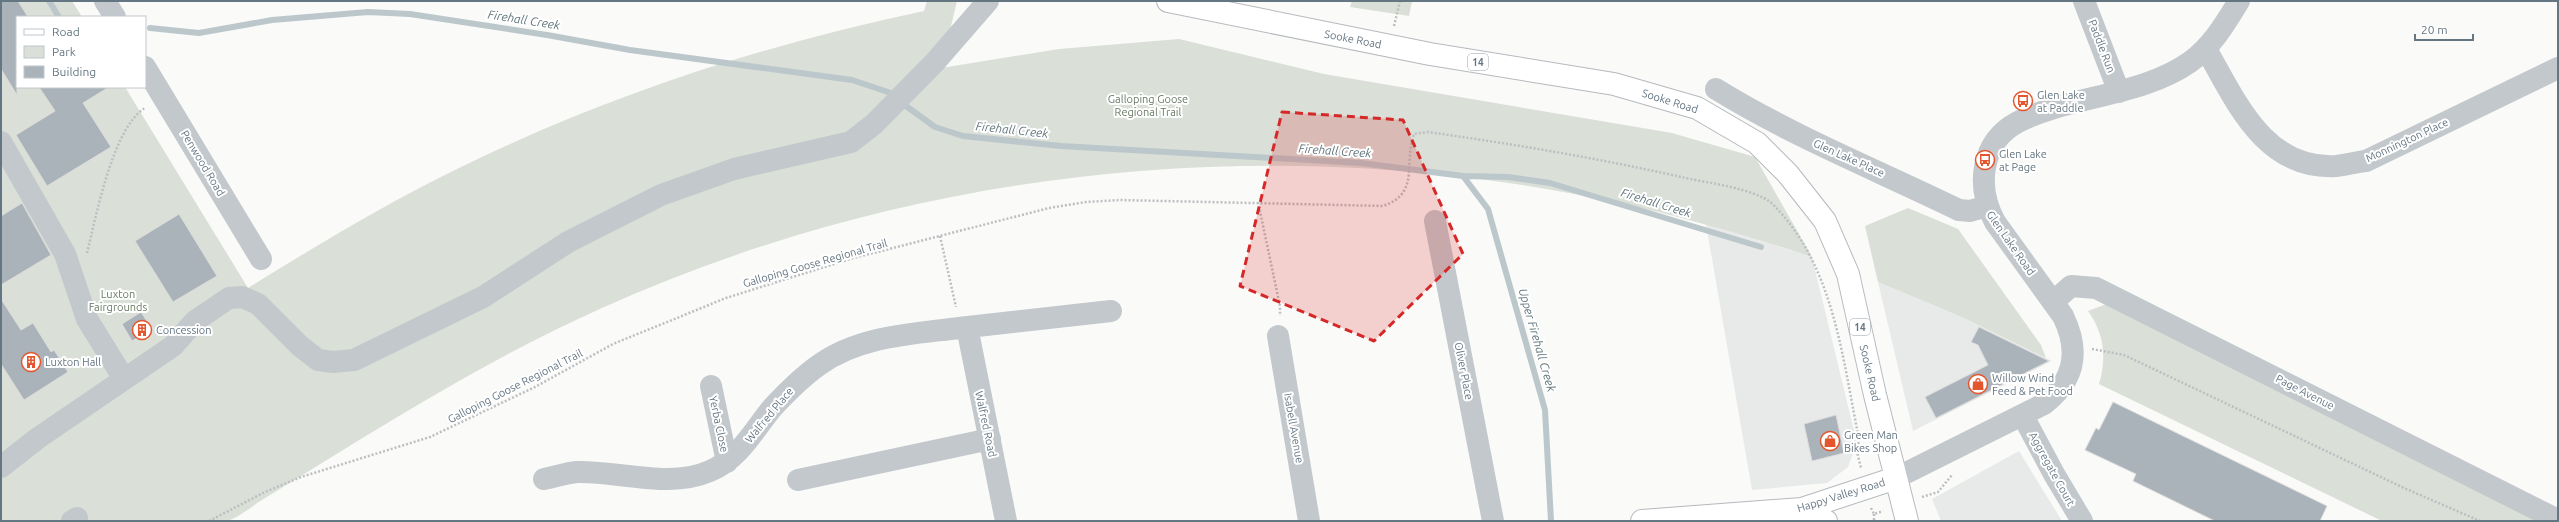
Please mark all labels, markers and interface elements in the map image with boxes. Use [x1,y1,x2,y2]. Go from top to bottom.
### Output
water label: Firehall Creek [487,7,562,32]
legend [16,16,146,88]
scale bar [2415,16,2473,42]
street label: Paddle Run [2086,18,2118,74]
text: 20 m [2421,23,2448,36]
text: Road [52,25,80,38]
street label: Sooke Road [1323,28,1383,50]
text: Park [52,45,76,58]
road number: 14 [1468,54,1488,70]
text: Building [52,65,96,78]
street label: Sooke Road [1641,87,1699,115]
place label: Glen Lake at Paddle [2037,89,2085,114]
bus stop icon: Glen Lake at Paddle [2012,90,2034,112]
park label: Galloping Goose Regional Trail [1108,93,1188,118]
street label: Monnington Place [2364,116,2450,164]
water label: Firehall Creek [975,119,1050,140]
street label: Penwood Road [179,128,227,198]
street label: Glen Lake Place [1812,137,1886,179]
water label: Firehall Creek [1298,141,1373,160]
place label: Glen Lake at Page [1999,148,2047,173]
bus stop icon: Glen Lake at Page [1974,149,1996,171]
water label: Firehall Creek [1619,186,1694,220]
street label: Glen Lake Road [1984,209,2038,277]
street label: Galloping Goose Regional Trail [741,237,889,289]
water label: Upper Firehall Creek [1516,287,1559,394]
park label: Luxton Fairgrounds [89,288,147,313]
building icon: Concession [131,319,153,341]
road number: 14 [1850,319,1870,335]
place label: Concession [156,324,212,336]
street label: Oliver Place [1453,341,1475,401]
street label: Sooke Road [1858,343,1882,403]
street label: Galloping Goose Regional Trail [446,347,585,425]
building icon: Luxton Hall [20,351,42,373]
place label: Luxton Hall [45,356,101,368]
place label: Willow Wind Feed & Pet Food [1992,372,2073,397]
street label: Page Avenue [2274,372,2336,412]
shop icon: Willow Wind Feed & Pet Food [1967,373,1989,395]
street label: Walfred Place [742,385,796,445]
street label: Walfred Road [973,390,999,458]
street label: Isabell Avenue [1282,392,1306,464]
street label: Yerba Close [707,395,731,453]
place label: Green Man Bikes Shop [1844,429,1898,454]
shop icon: Green Man Bikes Shop [1819,430,1841,452]
street label: Aggregate Court [2027,430,2078,509]
street label: Happy Valley Road [1796,476,1886,514]

